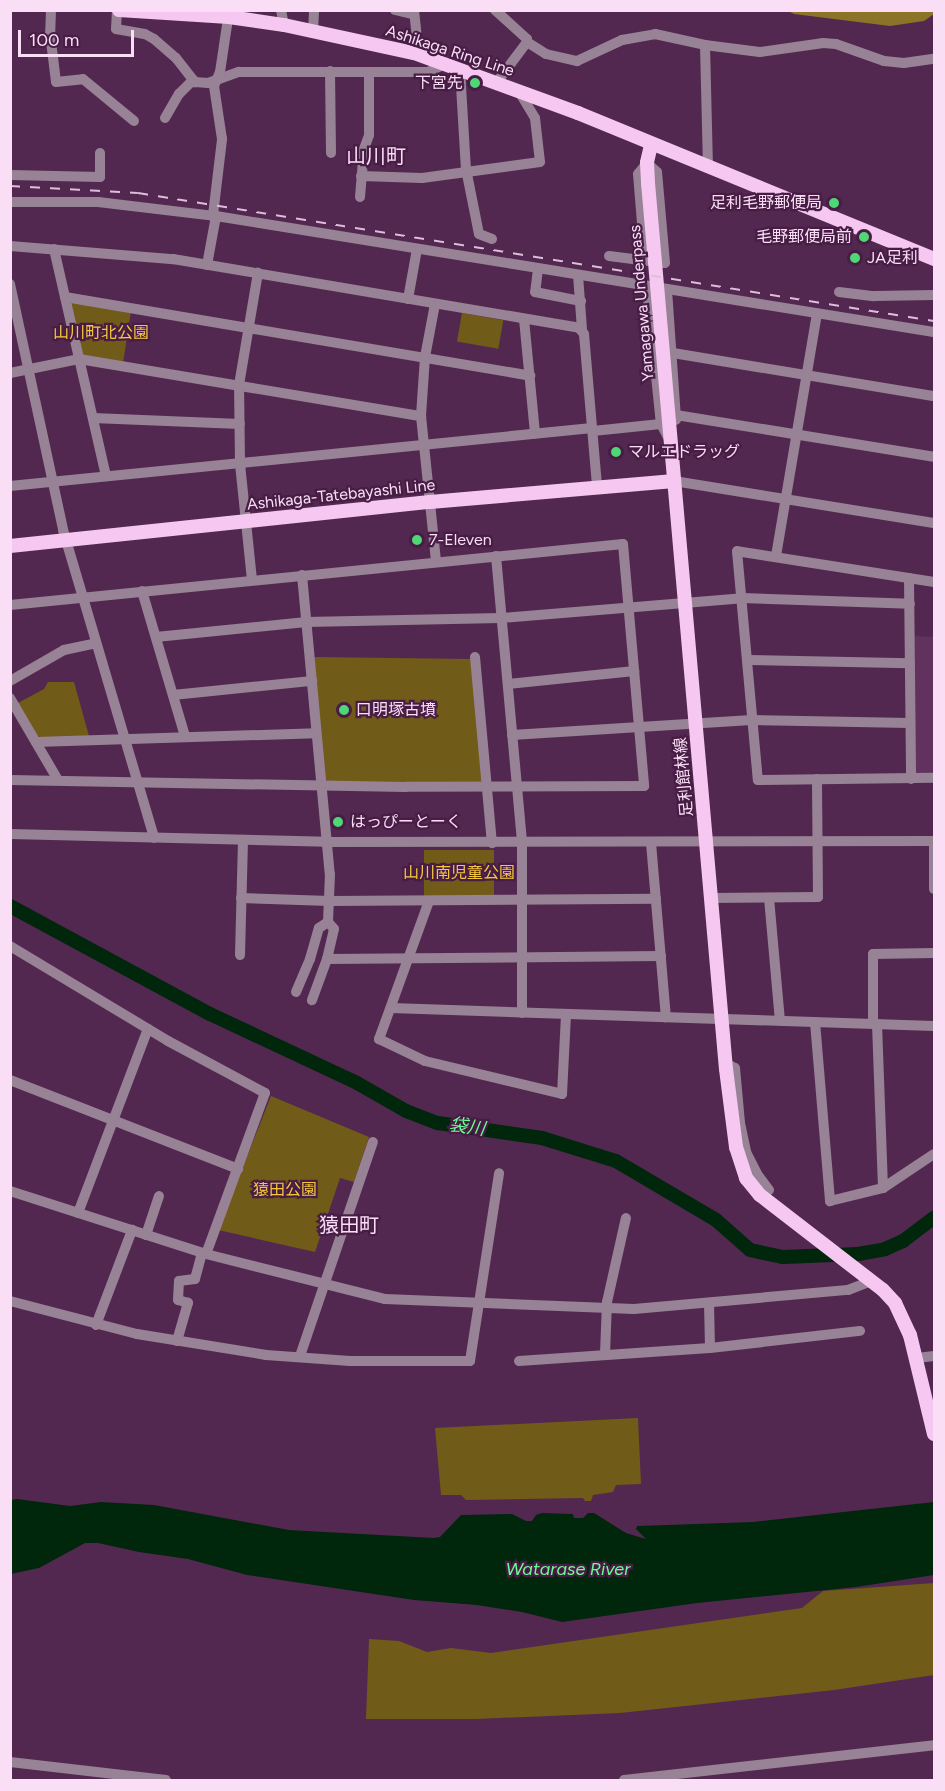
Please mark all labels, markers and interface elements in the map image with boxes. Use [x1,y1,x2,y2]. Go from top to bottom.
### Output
scale bar [21,18,136,56]
street label: Ashikaga Ring Line [383,21,517,81]
text: 100 m [29,29,79,51]
place label: 下宮先 [415,73,463,93]
marker: 下宮先 [468,76,482,90]
district label: 山川町 [346,144,406,168]
place label: 足利毛野郵便局 [710,193,822,213]
marker: 足利毛野郵便局 [827,196,841,210]
street label: Yamagawa Underpass [626,224,658,382]
place label: 毛野郵便局前 [756,227,852,247]
marker: 毛野郵便局前 [857,230,871,244]
place label: JA足利 [867,248,918,268]
marker: JA足利 [848,251,862,265]
park label: 山川町北公園 [53,323,149,343]
place label: マルエドラッグ [628,442,740,462]
marker: マルエドラッグ [609,445,623,459]
street label: Ashikaga-Tatebayashi Line [246,476,436,514]
place label: 7-Eleven [429,530,492,550]
marker: 7-Eleven [410,533,424,547]
place label: 口明塚古墳 [356,700,436,720]
marker: 口明塚古墳 [337,703,351,717]
street label: 足利館林線 [671,736,697,818]
place label: はっぴーとーく [350,812,462,832]
marker: はっぴーとーく [331,815,345,829]
park label: 山川南児童公園 [403,863,515,883]
water label: 袋川 [448,1114,486,1140]
park label: 猿田公園 [253,1180,317,1200]
district label: 猿田町 [319,1213,379,1237]
water label: Watarase River [506,1558,630,1580]

